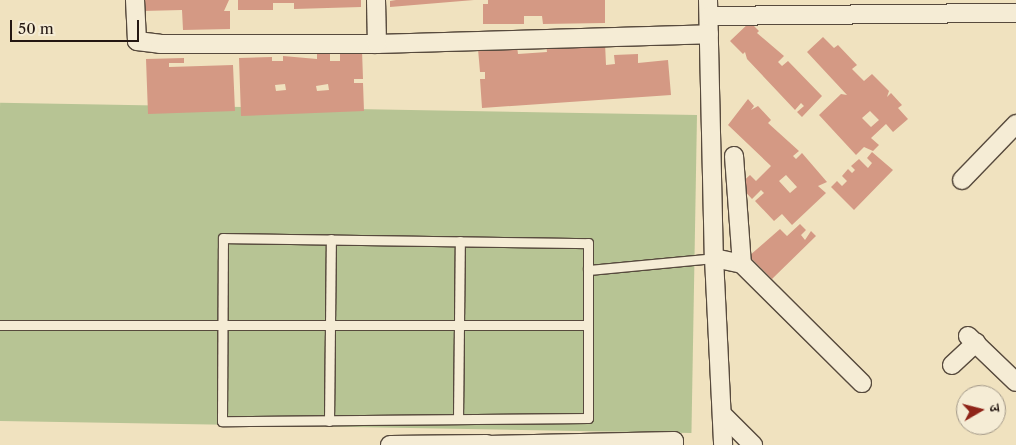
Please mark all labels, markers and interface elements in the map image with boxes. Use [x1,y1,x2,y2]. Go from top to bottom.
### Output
scale bar [12,10,141,42]
text: 50 m [18,19,54,38]
north arrow [956,385,1006,435]
text: उ [985,403,1004,413]

